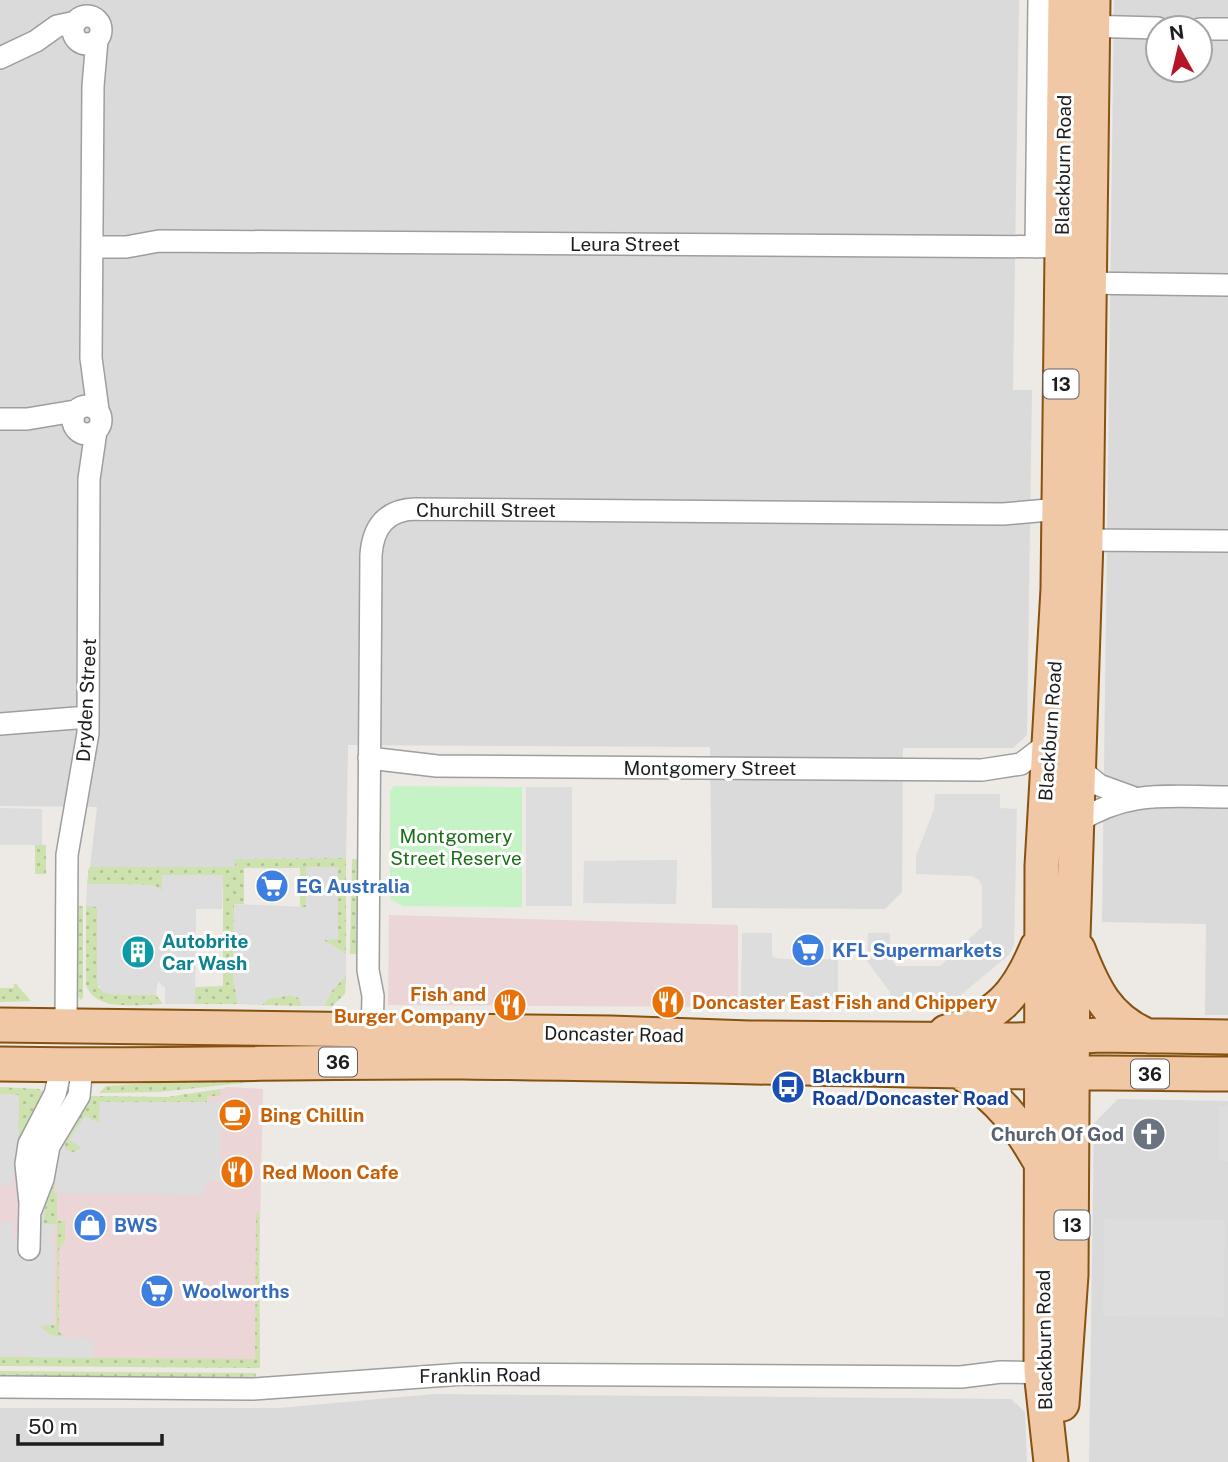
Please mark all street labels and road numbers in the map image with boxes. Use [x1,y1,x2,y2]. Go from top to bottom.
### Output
street label: Blackburn Road [1051,95,1075,235]
street label: Leura Street [570,233,680,255]
road number: 13 [1044,370,1078,398]
street label: Churchill Street [416,499,556,521]
street label: Dryden Street [72,638,100,762]
street label: Blackburn Road [1034,660,1066,802]
street label: Montgomery Street [624,757,796,779]
street label: Doncaster Road [544,1022,684,1046]
road number: 36 [319,1048,357,1077]
road number: 36 [1131,1059,1169,1088]
road number: 13 [1054,1210,1090,1240]
street label: Blackburn Road [1032,1270,1056,1410]
street label: Franklin Road [419,1363,541,1387]

